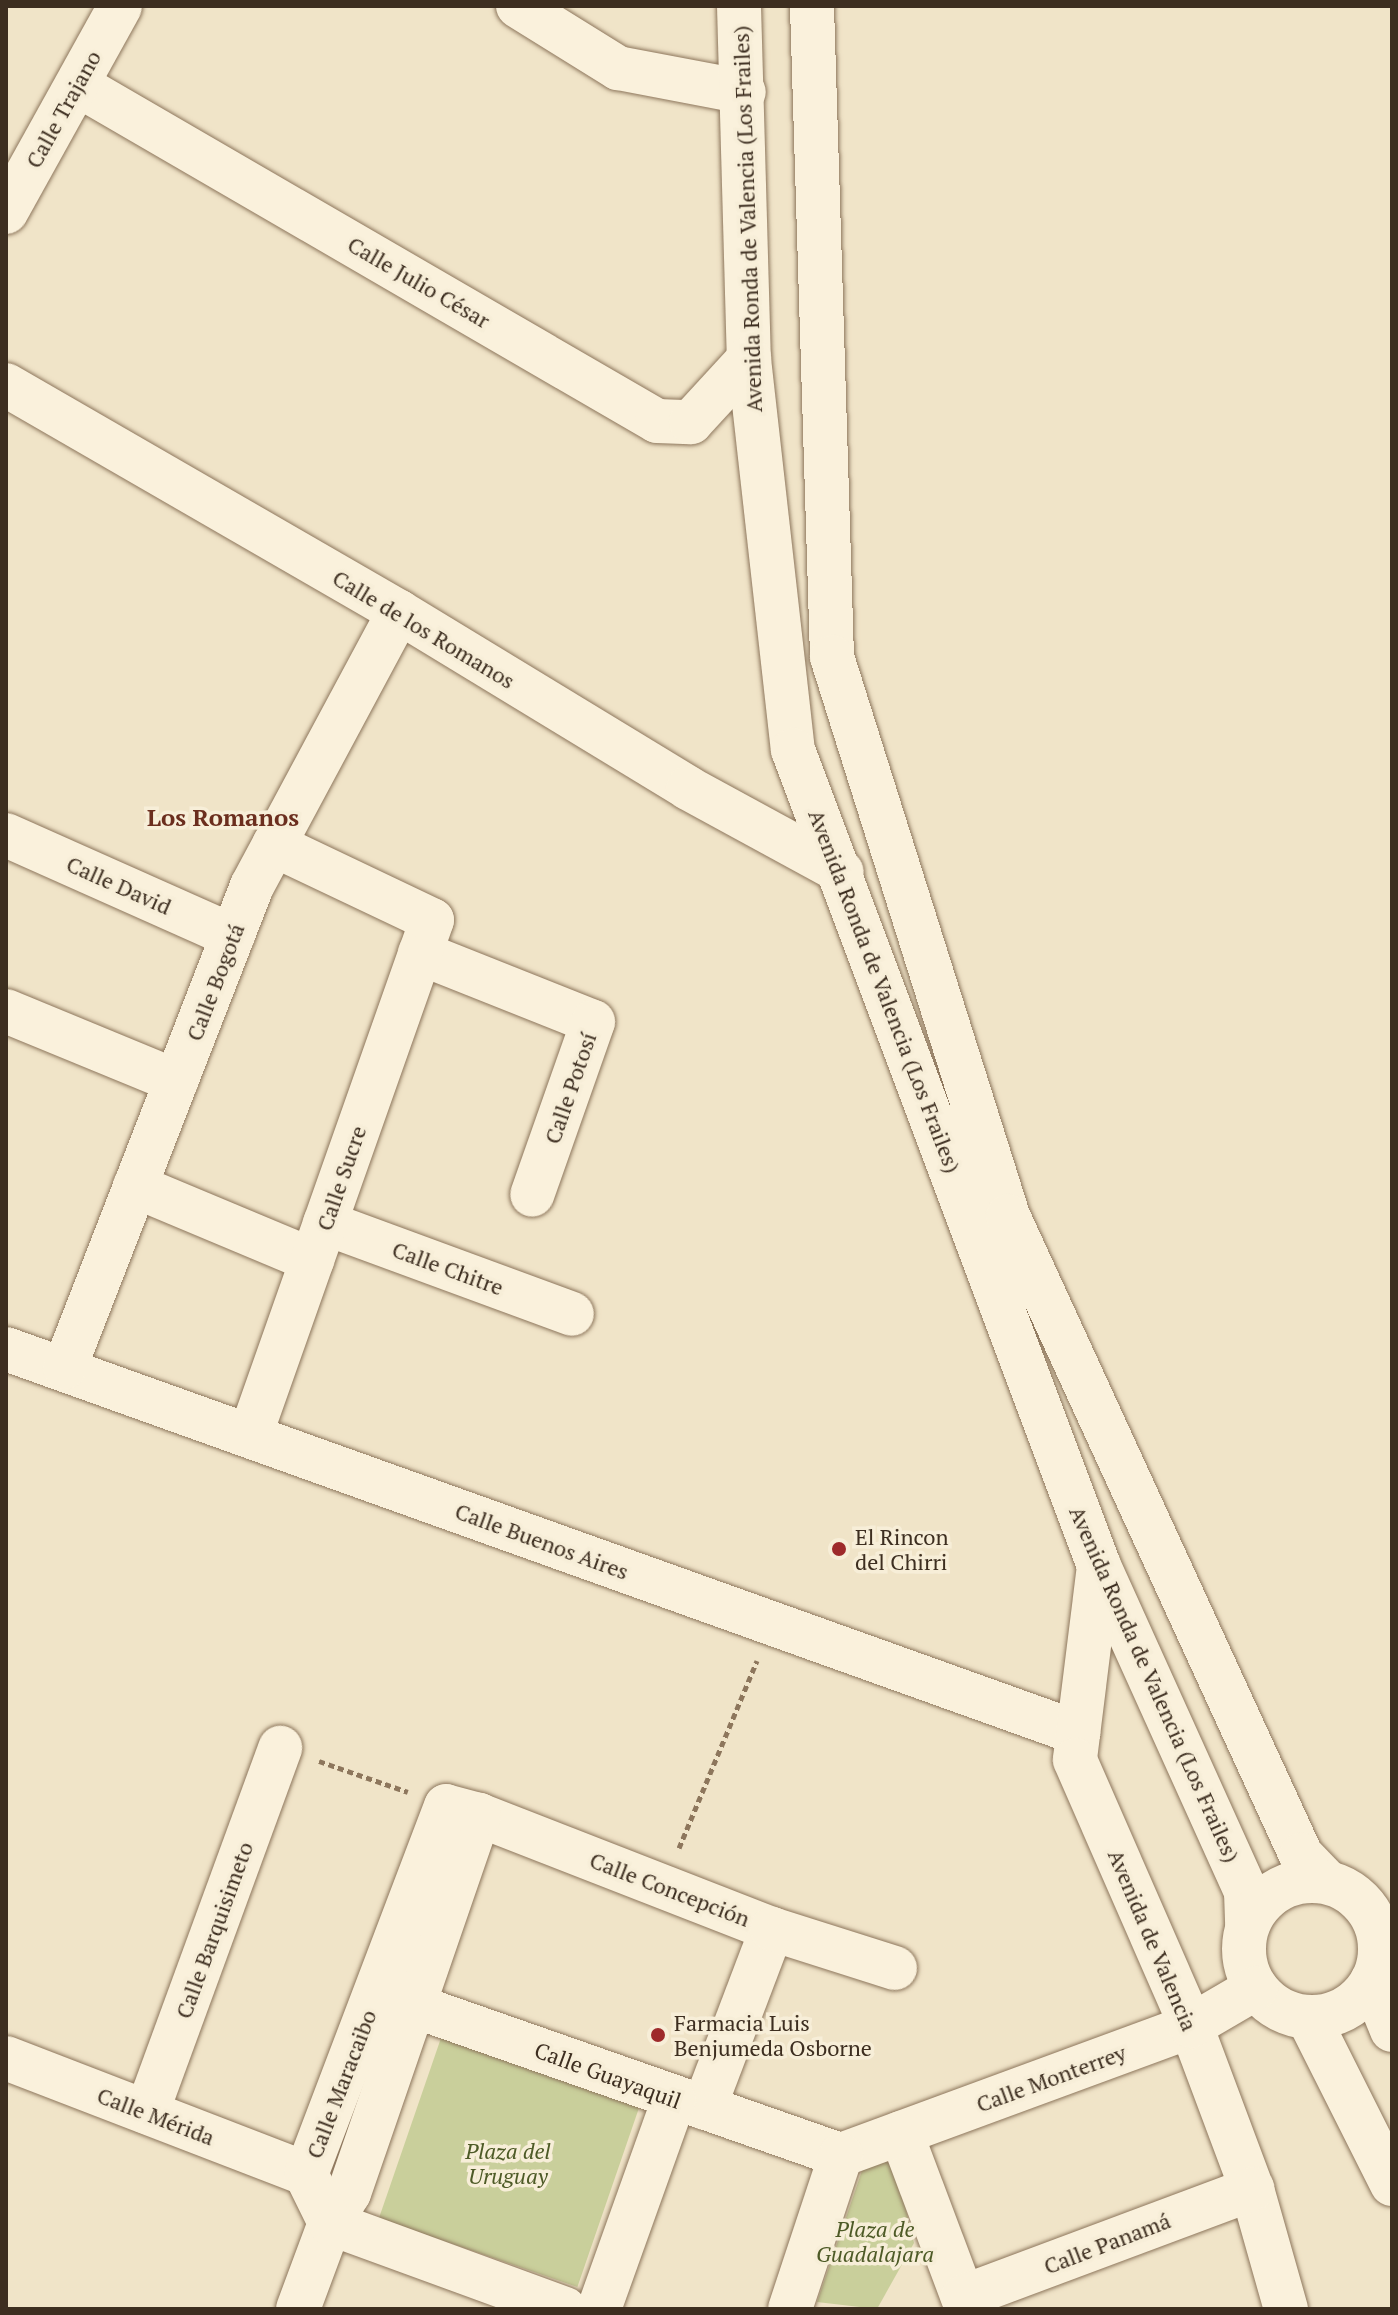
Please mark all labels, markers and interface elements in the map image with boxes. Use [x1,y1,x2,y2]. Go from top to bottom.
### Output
street label: Avenida Ronda de Valencia (Los Frailes) [727,25,767,413]
street label: Calle Trajano [20,46,106,172]
street label: Calle Julio César [343,231,495,333]
street label: Calle de los Romanos [328,564,520,694]
district label: Los Romanos [147,804,299,832]
street label: Avenida Ronda de Valencia (Los Frailes) [803,805,967,1177]
street label: Calle David [63,850,175,920]
street label: Calle Bogotá [181,920,249,1044]
street label: Calle Potosí [539,1029,601,1147]
street label: Calle Sucre [311,1122,371,1234]
street label: Calle Chitre [389,1236,507,1300]
street label: Calle Buenos Aires [452,1497,632,1585]
street label: Avenida Ronda de Valencia (Los Frailes) [1064,1502,1246,1866]
place label: El Rincon del Chirri [855,1523,949,1574]
marker: El Rincon del Chirri [830,1540,848,1558]
street label: Calle Barquisimeto [170,1838,258,2022]
street label: Avenida de Valencia [1103,1845,1203,2035]
street label: Calle Concepción [586,1846,754,1932]
street label: Calle Maracaibo [301,2006,381,2162]
place label: Farmacia Luis Benjumeda Osborne [674,2009,872,2060]
marker: Farmacia Luis Benjumeda Osborne [649,2026,667,2044]
street label: Calle Guayaquil [531,2036,685,2114]
street label: Calle Monterrey [973,2039,1129,2117]
street label: Calle Mérida [94,2082,218,2150]
park label: Plaza del Uruguay [465,2137,551,2188]
street label: Calle Panamá [1040,2207,1174,2279]
park label: Plaza de Guadalajara [816,2215,934,2266]

